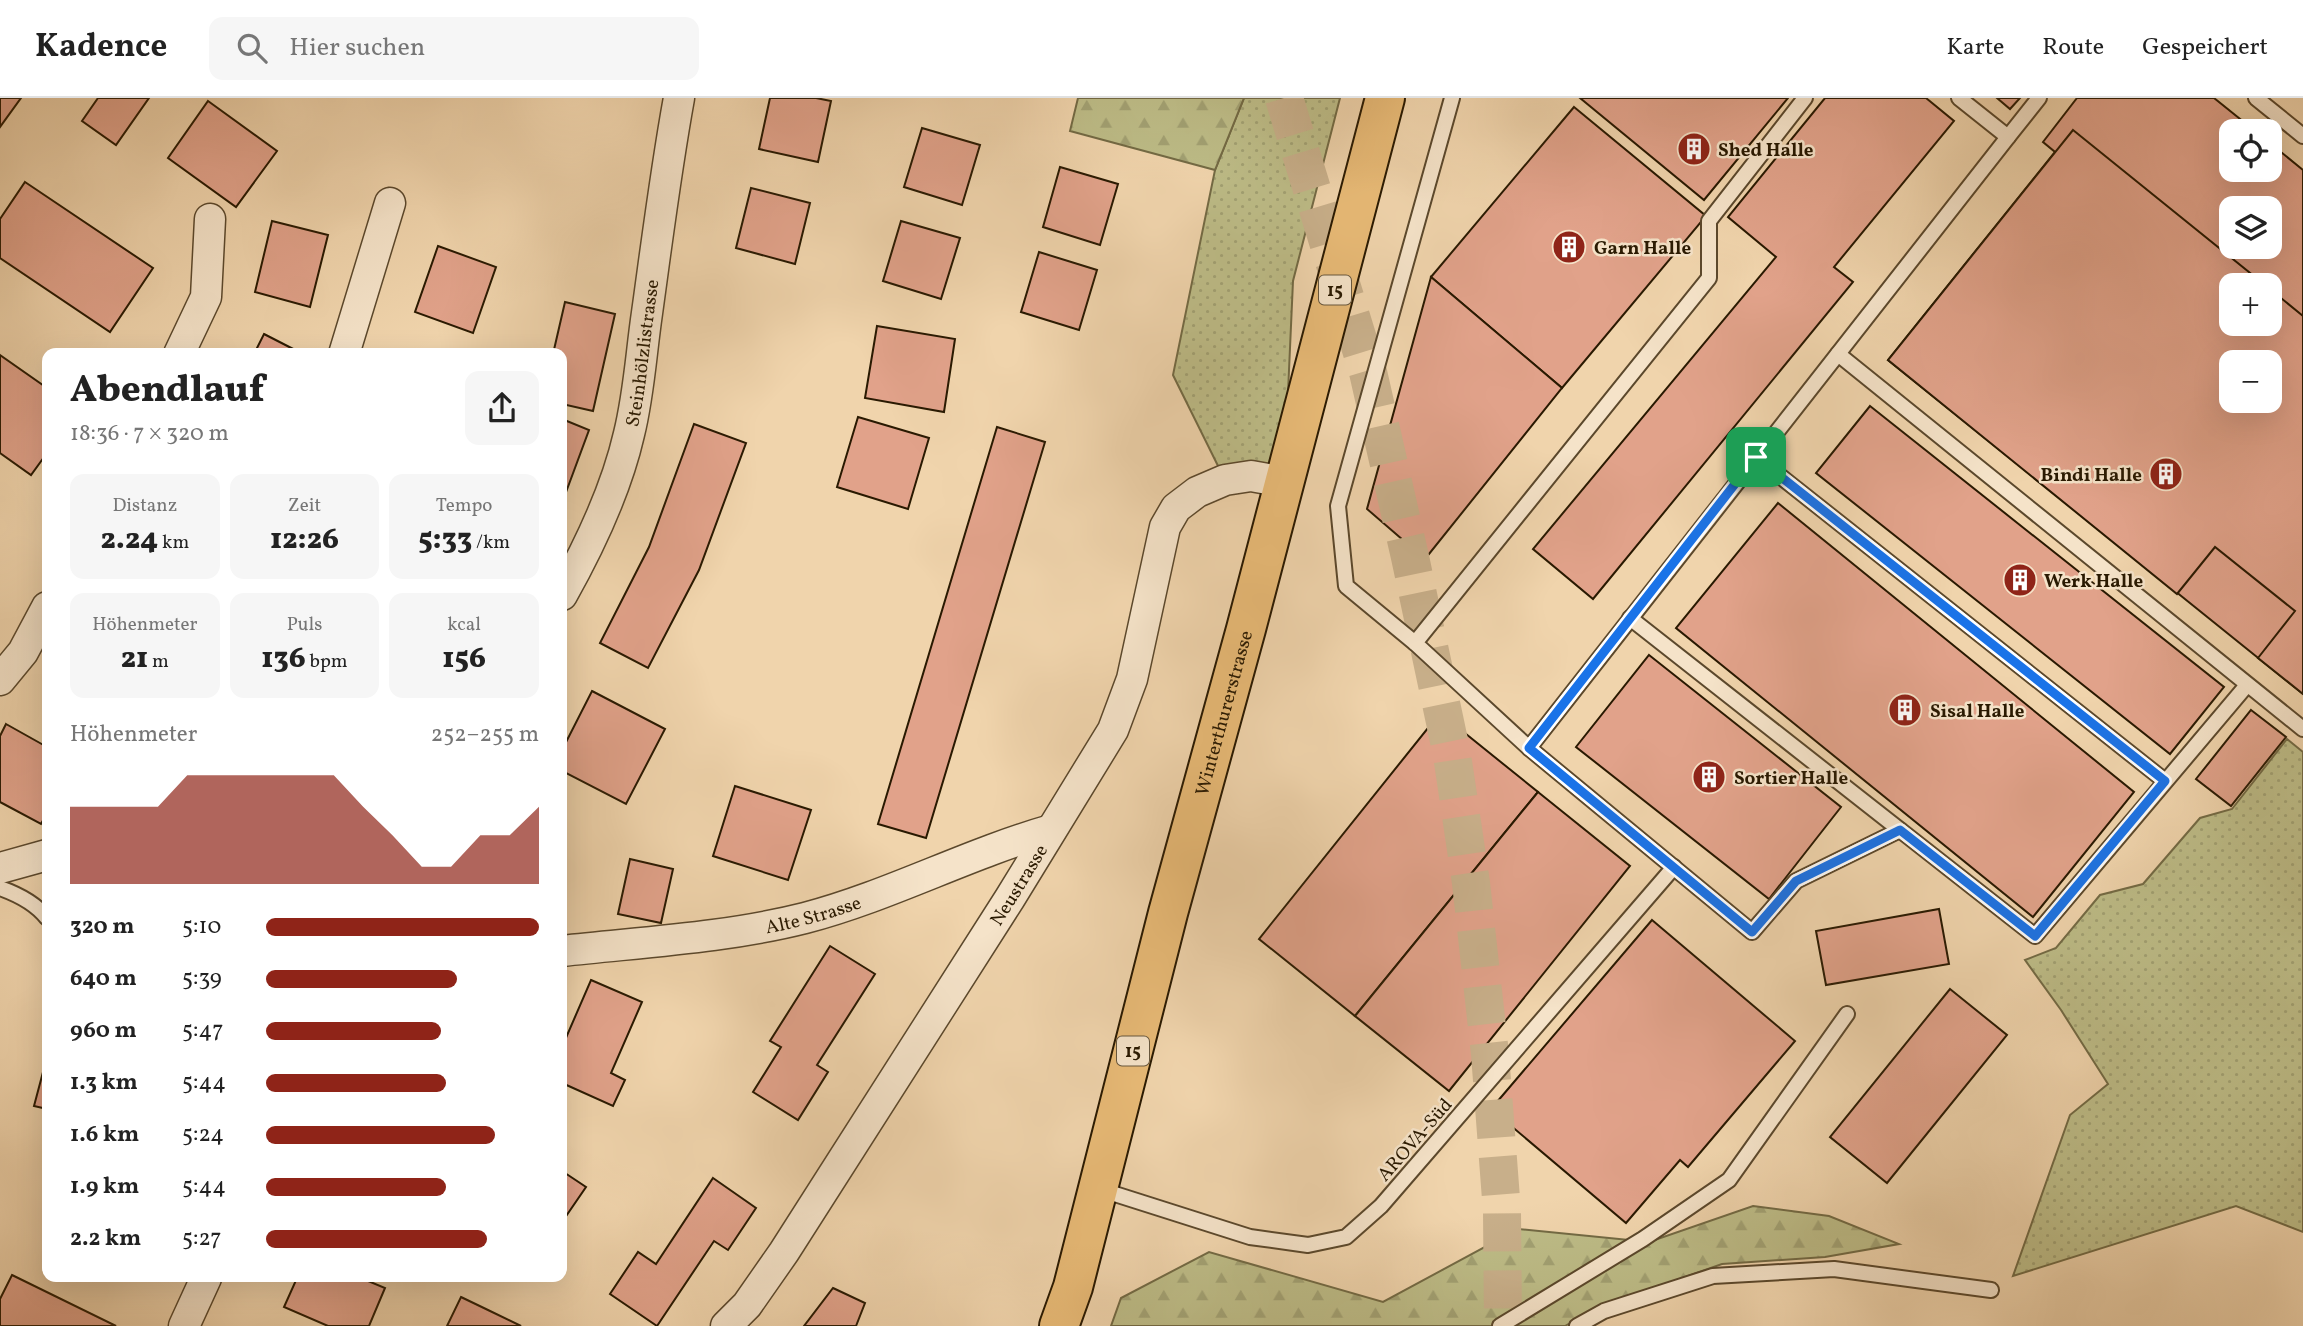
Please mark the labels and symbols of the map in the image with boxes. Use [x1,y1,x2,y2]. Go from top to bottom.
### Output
building icon: Shed Halle [1675,130,1713,168]
place label: Shed Halle [1718,138,1814,164]
building icon: Garn Halle [1550,228,1588,266]
place label: Garn Halle [1594,236,1691,262]
road number: 15 [1319,275,1351,304]
street label: Steinhölzlistrasse [620,278,666,429]
pin [1726,427,1786,487]
building icon: Bindi Halle [2147,455,2185,493]
place label: Bindi Halle [2040,463,2142,489]
building icon: Werk Halle [2001,561,2039,599]
place label: Werk Halle [2044,569,2144,595]
street label: Winterthurerstrasse [1190,628,1260,799]
building icon: Sisal Halle [1886,691,1924,729]
place label: Sisal Halle [1930,699,2025,725]
building icon: Sortier Halle [1690,758,1728,796]
place label: Sortier Halle [1734,766,1849,792]
street label: Neustrasse [985,840,1055,931]
street label: Alte Strasse [763,890,865,941]
road number: 15 [1117,1036,1149,1066]
street label: AROVA-Süd [1372,1093,1459,1188]

